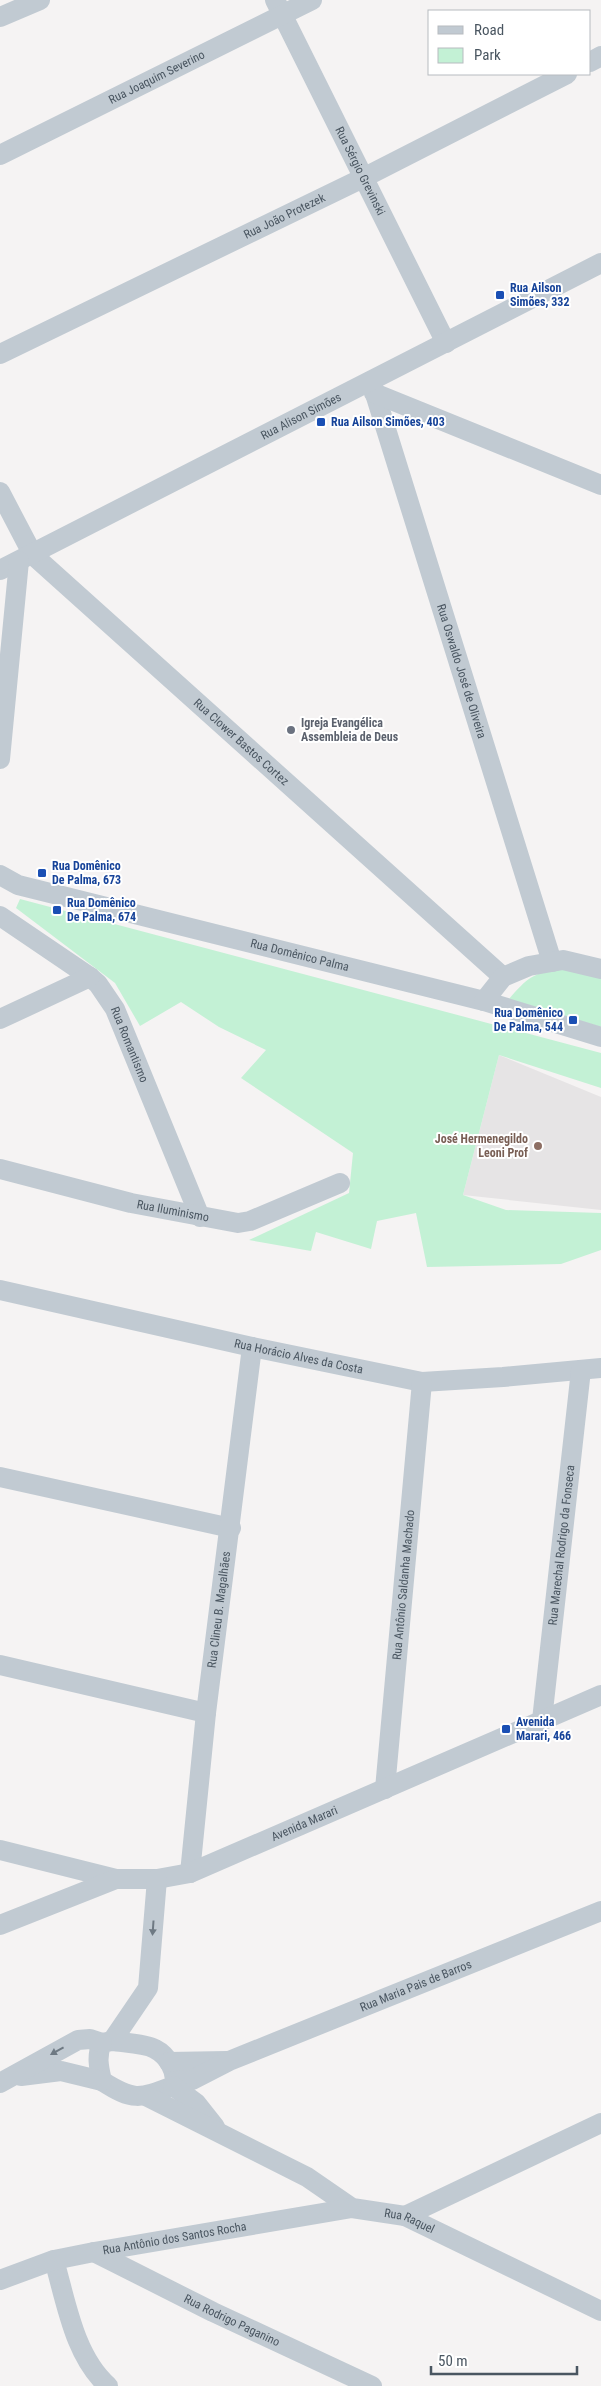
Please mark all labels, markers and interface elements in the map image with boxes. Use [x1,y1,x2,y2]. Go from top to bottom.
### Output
legend [428,10,591,75]
text: Road [474,21,504,39]
text: Park [474,46,501,64]
street label: Rua Joaquim Severino [106,47,207,107]
street label: Rua Sérgio Grevinski [332,124,388,218]
street label: Rua João Protezek [241,190,328,242]
place label: Rua Ailson Simões, 332 [510,281,569,309]
marker: Rua Ailson Simões, 332 [494,289,506,301]
street label: Rua Alison Simões [258,390,344,443]
place label: Rua Ailson Simões, 403 [331,415,445,429]
marker: Rua Ailson Simões, 403 [315,416,327,428]
street label: Rua Oswaldo José de Oliveira [434,602,489,740]
street label: Rua Clower Bastos Cortez [191,696,292,788]
place label: Igreja Evangélica Assembleia de Deus [301,716,399,744]
marker: Igreja Evangélica Assembleia de Deus [285,724,297,736]
place label: Rua Domênico De Palma, 673 [52,859,121,887]
marker: Rua Domênico De Palma, 673 [36,867,48,879]
place label: Rua Domênico De Palma, 674 [67,896,136,924]
marker: Rua Domênico De Palma, 674 [51,904,63,916]
street label: Rua Domênico Palma [249,936,351,974]
street label: Rua Romantismo [108,1005,151,1085]
place label: Rua Domênico De Palma, 544 [494,1006,563,1034]
marker: Rua Domênico De Palma, 544 [567,1014,579,1026]
place label: José Hermenegildo Leoni Prof [435,1132,528,1160]
marker: José Hermenegildo Leoni Prof [532,1140,544,1152]
street label: Rua Iluminismo [136,1197,210,1224]
street label: Rua Horácio Alves da Costa [233,1336,365,1377]
street label: Rua Marechal Rodrigo da Fonseca [546,1464,577,1626]
street label: Rua Antônio Saldanha Machado [390,1509,417,1661]
street label: Rua Clineu B. Magalhães [205,1550,233,1669]
place label: Avenida Marari, 466 [516,1715,571,1743]
marker: Avenida Marari, 466 [500,1723,512,1735]
street label: Avenida Marari [269,1803,340,1844]
one-way arrow [149,1920,157,1936]
street label: Rua Maria Pais de Barros [358,1957,474,2014]
one-way arrow [50,2047,65,2055]
street label: Rua Raquel [383,2206,437,2236]
street label: Rua Antônio dos Santos Rocha [102,2219,248,2257]
street label: Rua Rodrigo Paganino [182,2292,282,2349]
scale bar [431,2344,577,2376]
text: 50 m [438,2352,468,2370]

